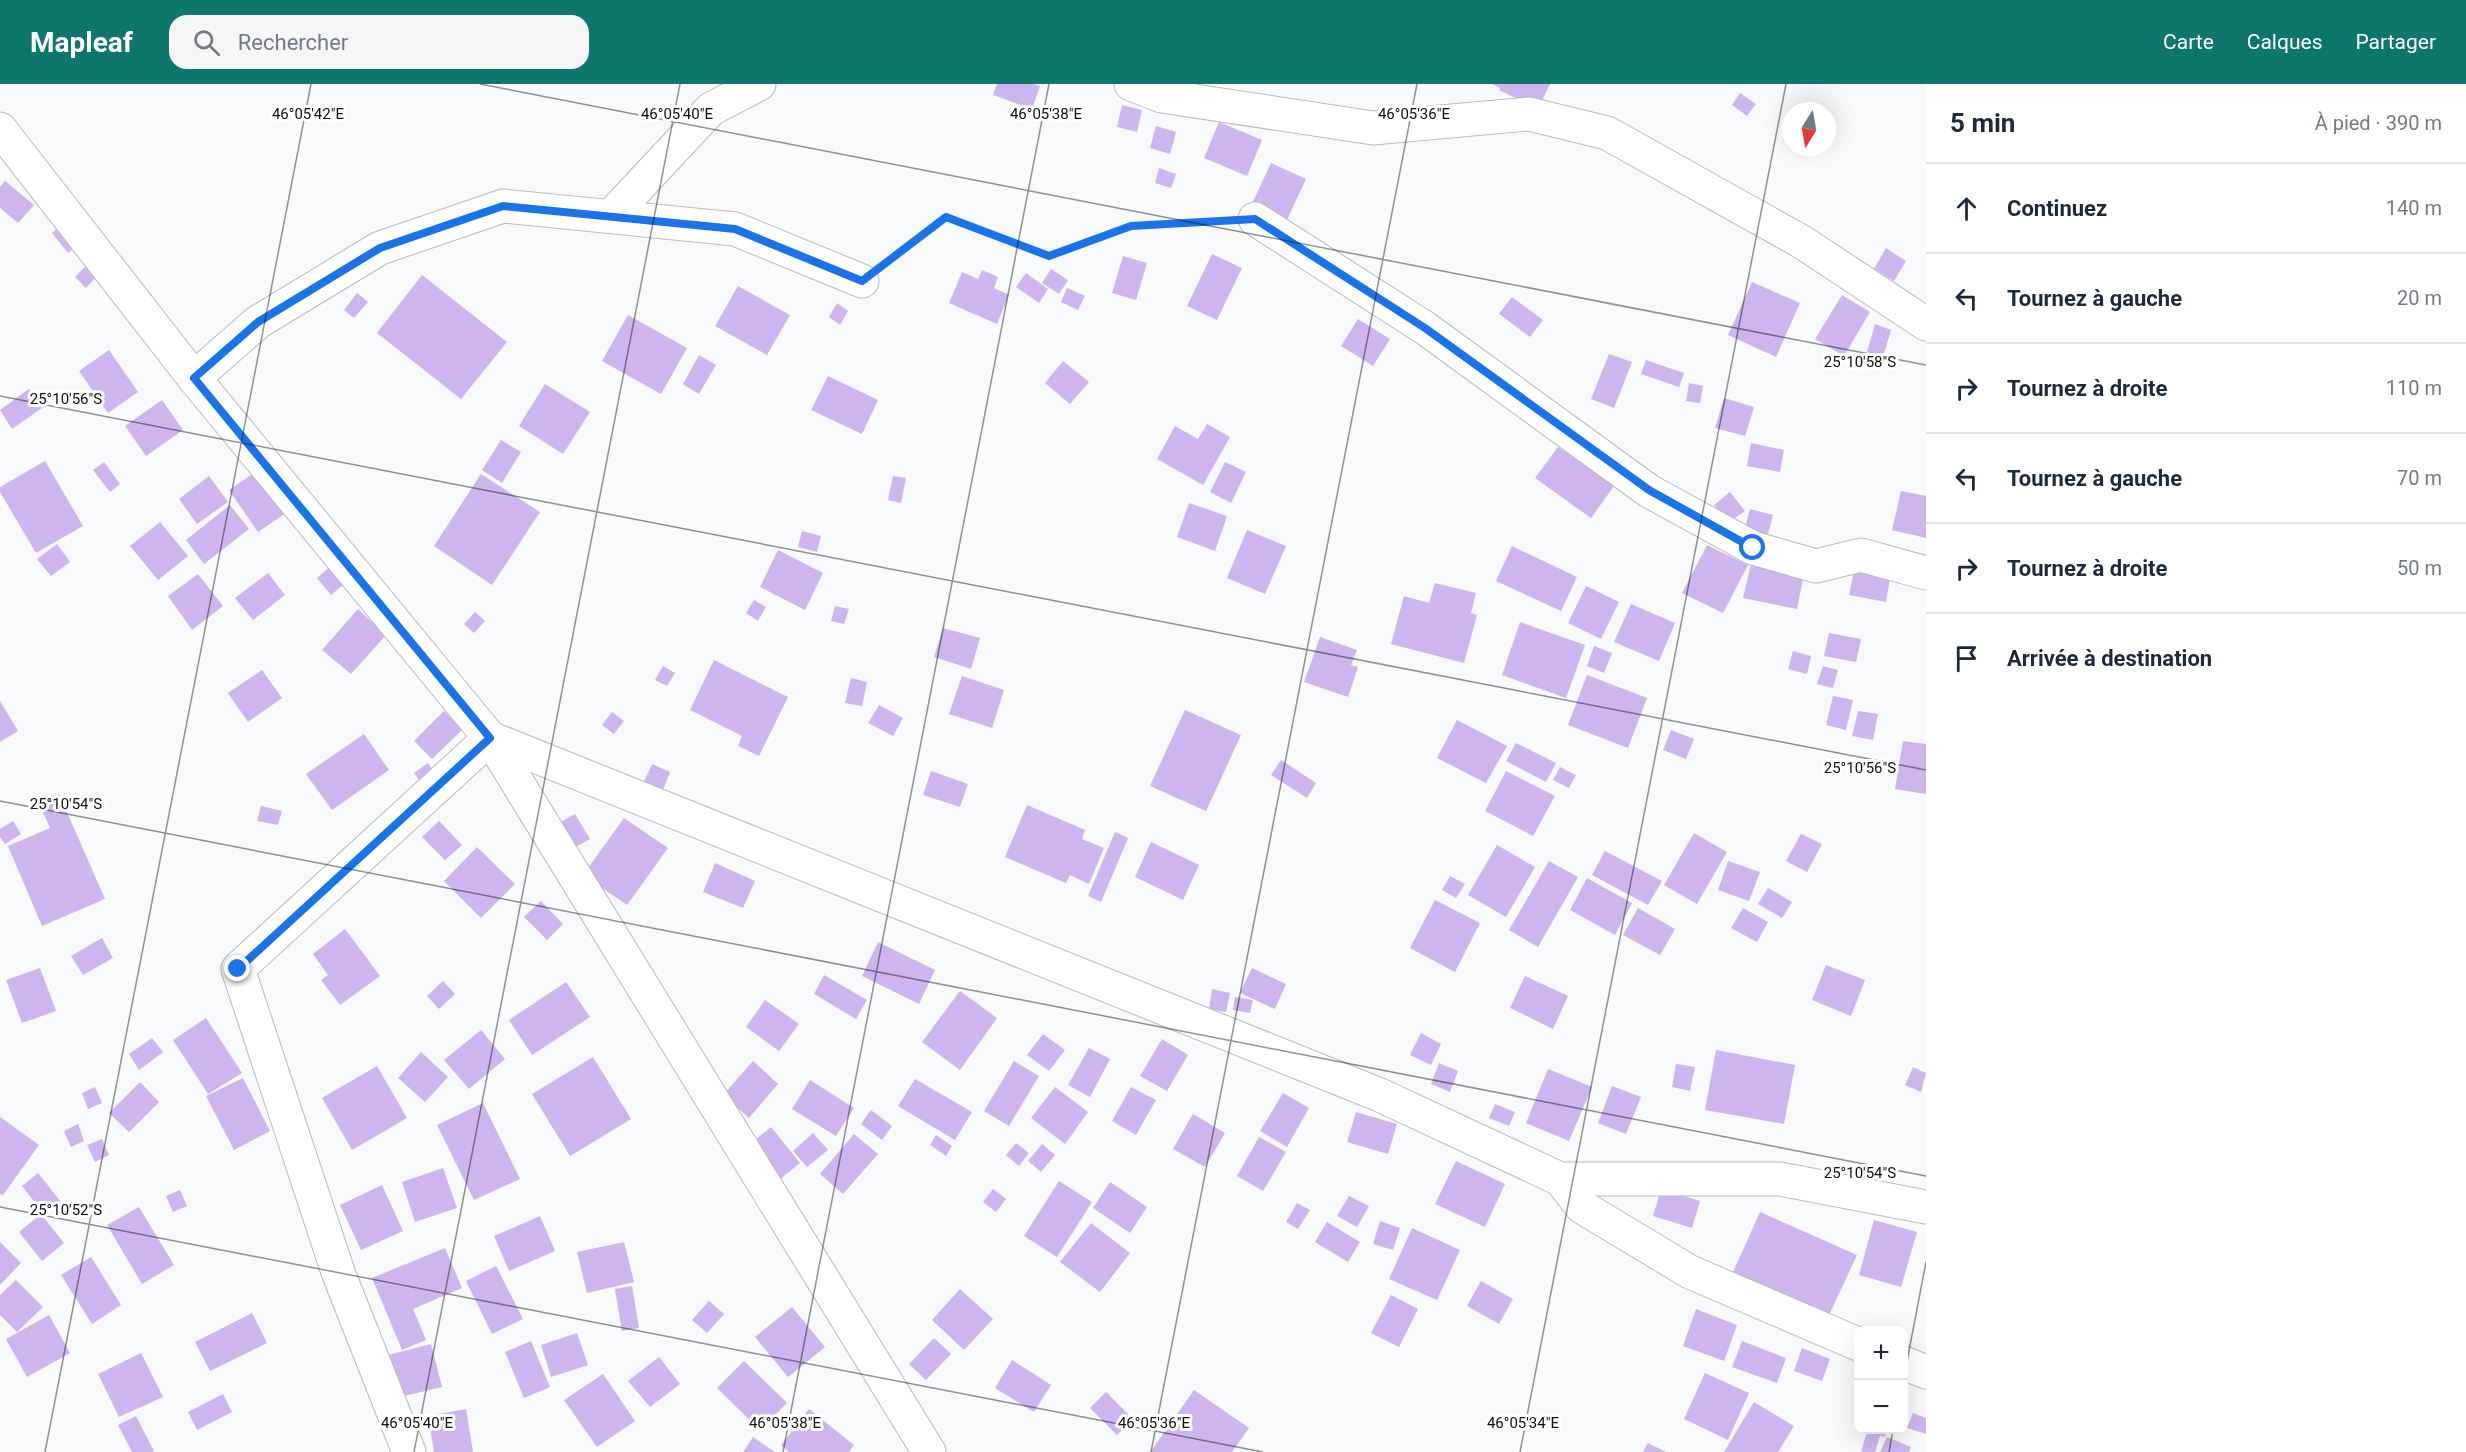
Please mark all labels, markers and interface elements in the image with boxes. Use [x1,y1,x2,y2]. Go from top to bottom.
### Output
search box [169,15,589,69]
text: Mapleaf [30,26,133,59]
icon: search [190,26,223,59]
text: Rechercher [238,30,348,55]
text: Carte [2163,30,2214,54]
text: Calques [2247,30,2322,54]
text: Partager [2355,30,2436,54]
north arrow [1782,102,1836,156]
text: 46°05'42"E [272,105,345,123]
text: 46°05'40"E [641,105,714,123]
text: 46°05'38"E [1010,105,1083,123]
text: 46°05'36"E [1378,105,1451,123]
text: 5 min [1950,108,2015,138]
text: À pied · 390 m [2315,111,2442,135]
icon: ahead [1950,192,1983,225]
text: Continuez [2007,196,2107,221]
text: 140 m [2386,196,2442,220]
icon: left [1950,282,1983,315]
text: Tournez à gauche [2007,286,2182,311]
text: 20 m [2397,286,2442,310]
text: 25°10'58"S [1824,353,1896,371]
icon: right [1950,372,1983,405]
text: Tournez à droite [2007,376,2167,401]
text: 110 m [2386,376,2442,400]
text: 25°10'56"S [30,390,102,408]
icon: left [1950,462,1983,495]
text: Tournez à gauche [2007,466,2182,491]
text: 70 m [2397,466,2442,490]
route start [1739,534,1765,560]
icon: right [1950,552,1983,585]
text: Tournez à droite [2007,556,2167,581]
text: 50 m [2397,556,2442,580]
icon: arrive [1950,642,1983,675]
text: Arrivée à destination [2007,646,2212,671]
text: 25°10'56"S [1824,759,1896,777]
text: 25°10'54"S [30,795,102,813]
route end [224,955,250,981]
text: 25°10'54"S [1824,1164,1896,1182]
text: 25°10'52"S [30,1201,102,1219]
map controls [1854,1326,1908,1434]
button: + [1854,1326,1908,1380]
button: − [1854,1380,1908,1434]
text: 46°05'40"E [381,1414,454,1432]
text: 46°05'38"E [749,1414,822,1432]
text: 46°05'36"E [1118,1414,1191,1432]
text: 46°05'34"E [1487,1414,1560,1432]

